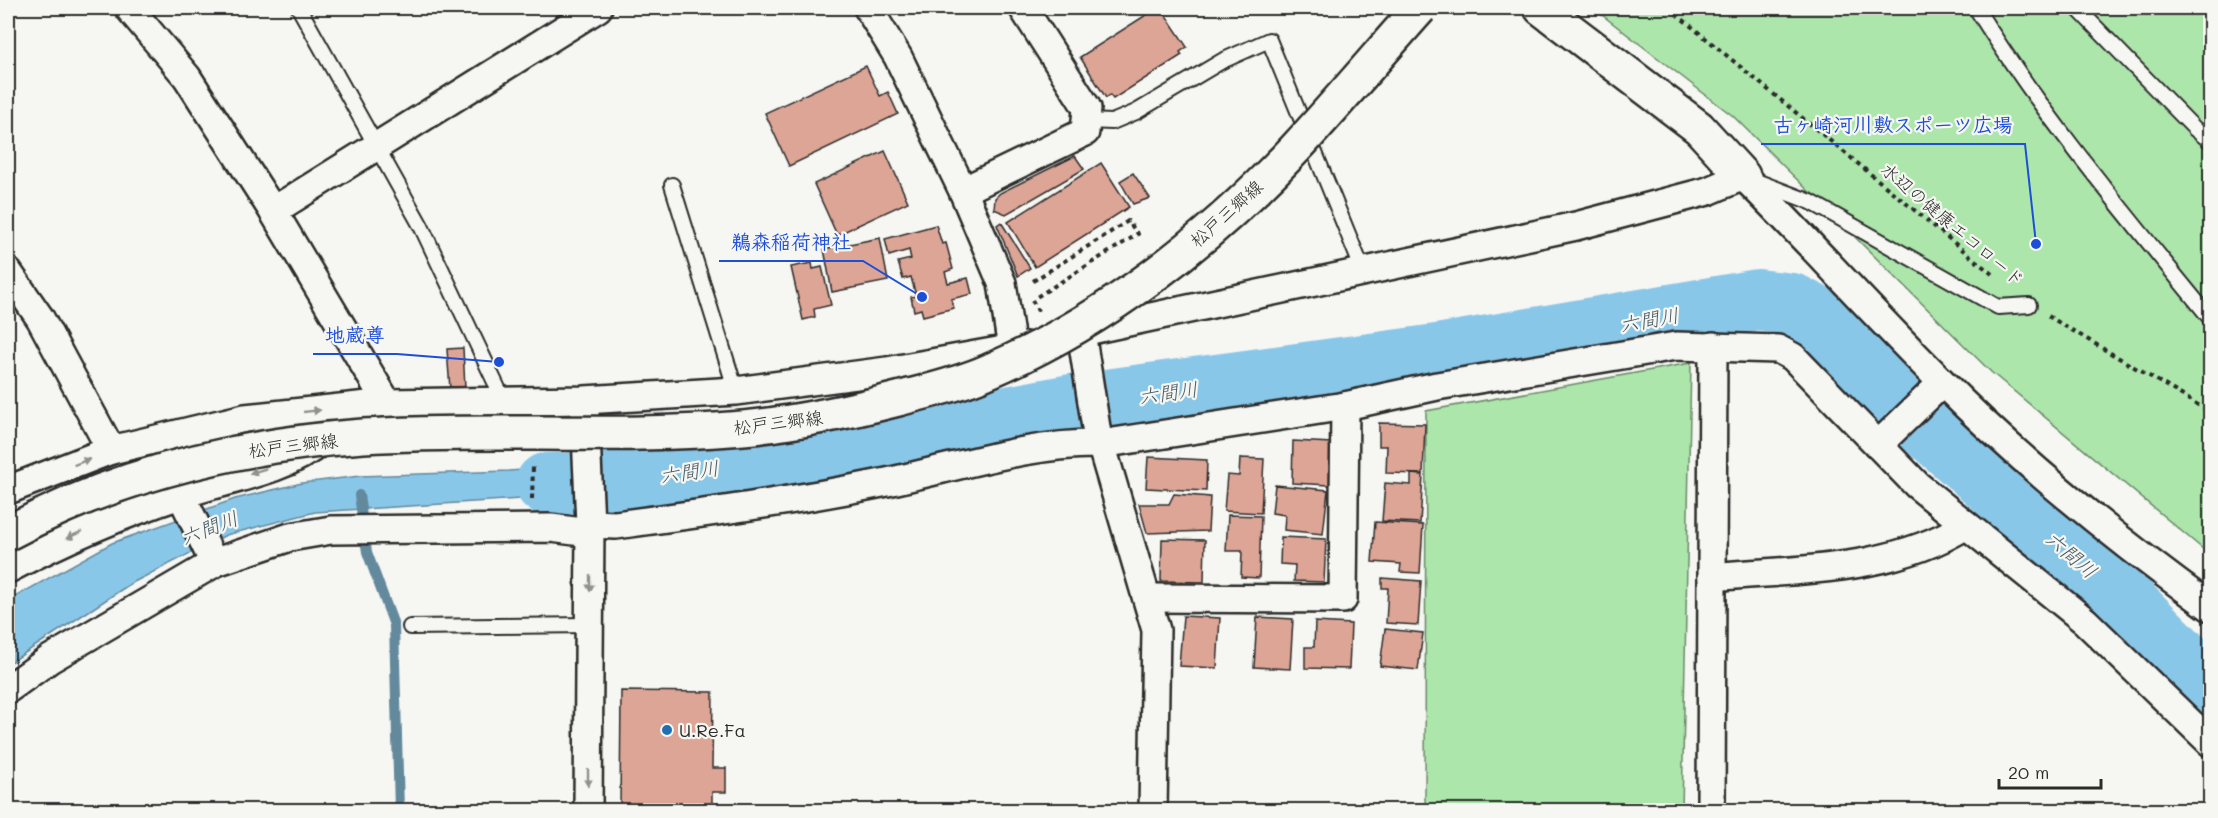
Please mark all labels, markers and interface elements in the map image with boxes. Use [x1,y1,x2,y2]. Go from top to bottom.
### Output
callout: 古ヶ崎河川敷スポーツ広場 [1761,106,2025,144]
text: 古ヶ崎河川敷スポーツ広場 [1773,111,2013,137]
street label: 水辺の健康エコロード [1876,157,2030,291]
street label: 松戸三郷線 [1185,174,1267,252]
callout: 鵜森稲荷神社 [719,223,863,261]
text: 鵜森稲荷神社 [731,228,851,254]
water label: 六間川 [1617,301,1681,337]
callout: 地蔵尊 [313,316,397,354]
text: 地蔵尊 [325,321,385,347]
water label: 六間川 [1136,375,1200,409]
street label: 松戸三郷線 [732,405,824,439]
one-way arrow [303,406,322,416]
street label: 松戸三郷線 [247,428,339,462]
water label: 六間川 [657,454,721,488]
one-way arrow [73,456,91,466]
one-way arrow [249,467,267,476]
water label: 六間川 [176,504,242,550]
water label: 六間川 [2041,525,2103,583]
one-way arrow [65,531,82,540]
one-way arrow [585,573,595,592]
place label: U.Re.Fa [679,718,746,742]
marker: U.Re.Fa [660,723,674,737]
scale bar [1999,752,2101,790]
text: 20 m [2008,760,2049,784]
one-way arrow [583,768,593,787]

